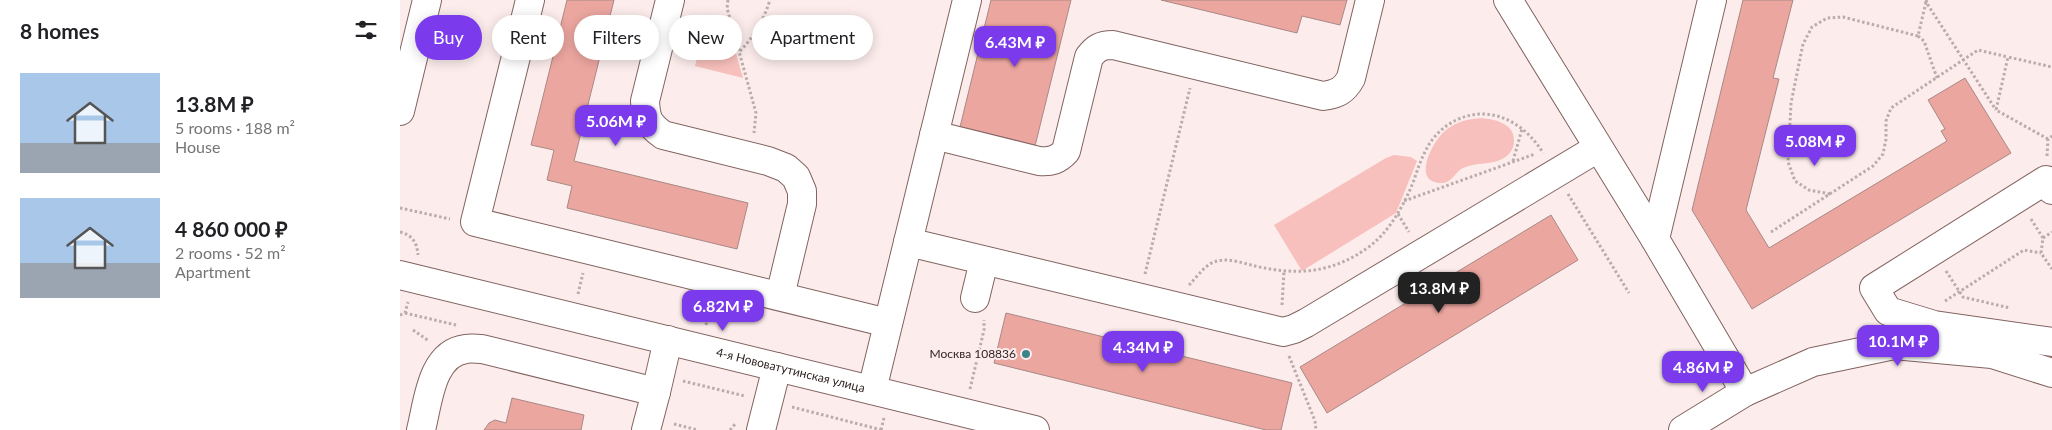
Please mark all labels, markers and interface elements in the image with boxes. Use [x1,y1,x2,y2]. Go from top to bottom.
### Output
chip: Buy [415,15,482,60]
chip: Rent [492,15,564,60]
chip: Filters [574,15,659,60]
chip: New [669,15,742,60]
chip: Apartment [752,15,873,60]
icon: filters [352,16,380,44]
text: 8 homes [20,18,99,43]
pin: 6.43M ₽ [969,26,1061,68]
text: 6.43M ₽ [985,32,1045,51]
text: 13.8M ₽ [175,91,254,116]
icon: home [60,93,120,153]
pin: 5.06M ₽ [570,104,662,147]
text: 5.06M ₽ [586,111,646,130]
text: 5 rooms · 188 m² [175,118,295,137]
pin: 5.08M ₽ [1769,124,1861,167]
text: 5.08M ₽ [1785,131,1845,150]
text: House [175,137,220,156]
text: 4 860 000 ₽ [175,216,288,241]
icon: home [60,218,120,278]
text: 2 rooms · 52 m² [175,243,286,262]
text: Apartment [175,262,250,281]
pin: 13.8M ₽ [1393,272,1485,314]
text: 13.8M ₽ [1409,278,1469,297]
pin: 6.82M ₽ [677,290,769,332]
text: 6.82M ₽ [693,296,753,315]
pin: 10.1M ₽ [1852,324,1944,367]
pin: 4.34M ₽ [1097,330,1189,373]
text: 10.1M ₽ [1868,331,1928,350]
text: 4.34M ₽ [1113,337,1173,356]
street label: 4-я Нововатутинская улица [715,344,867,395]
place label: Москва 108836 [930,346,1016,361]
marker: Москва 108836 [1020,348,1032,360]
pin: 4.86M ₽ [1657,350,1749,393]
text: 4.86M ₽ [1673,357,1733,376]

